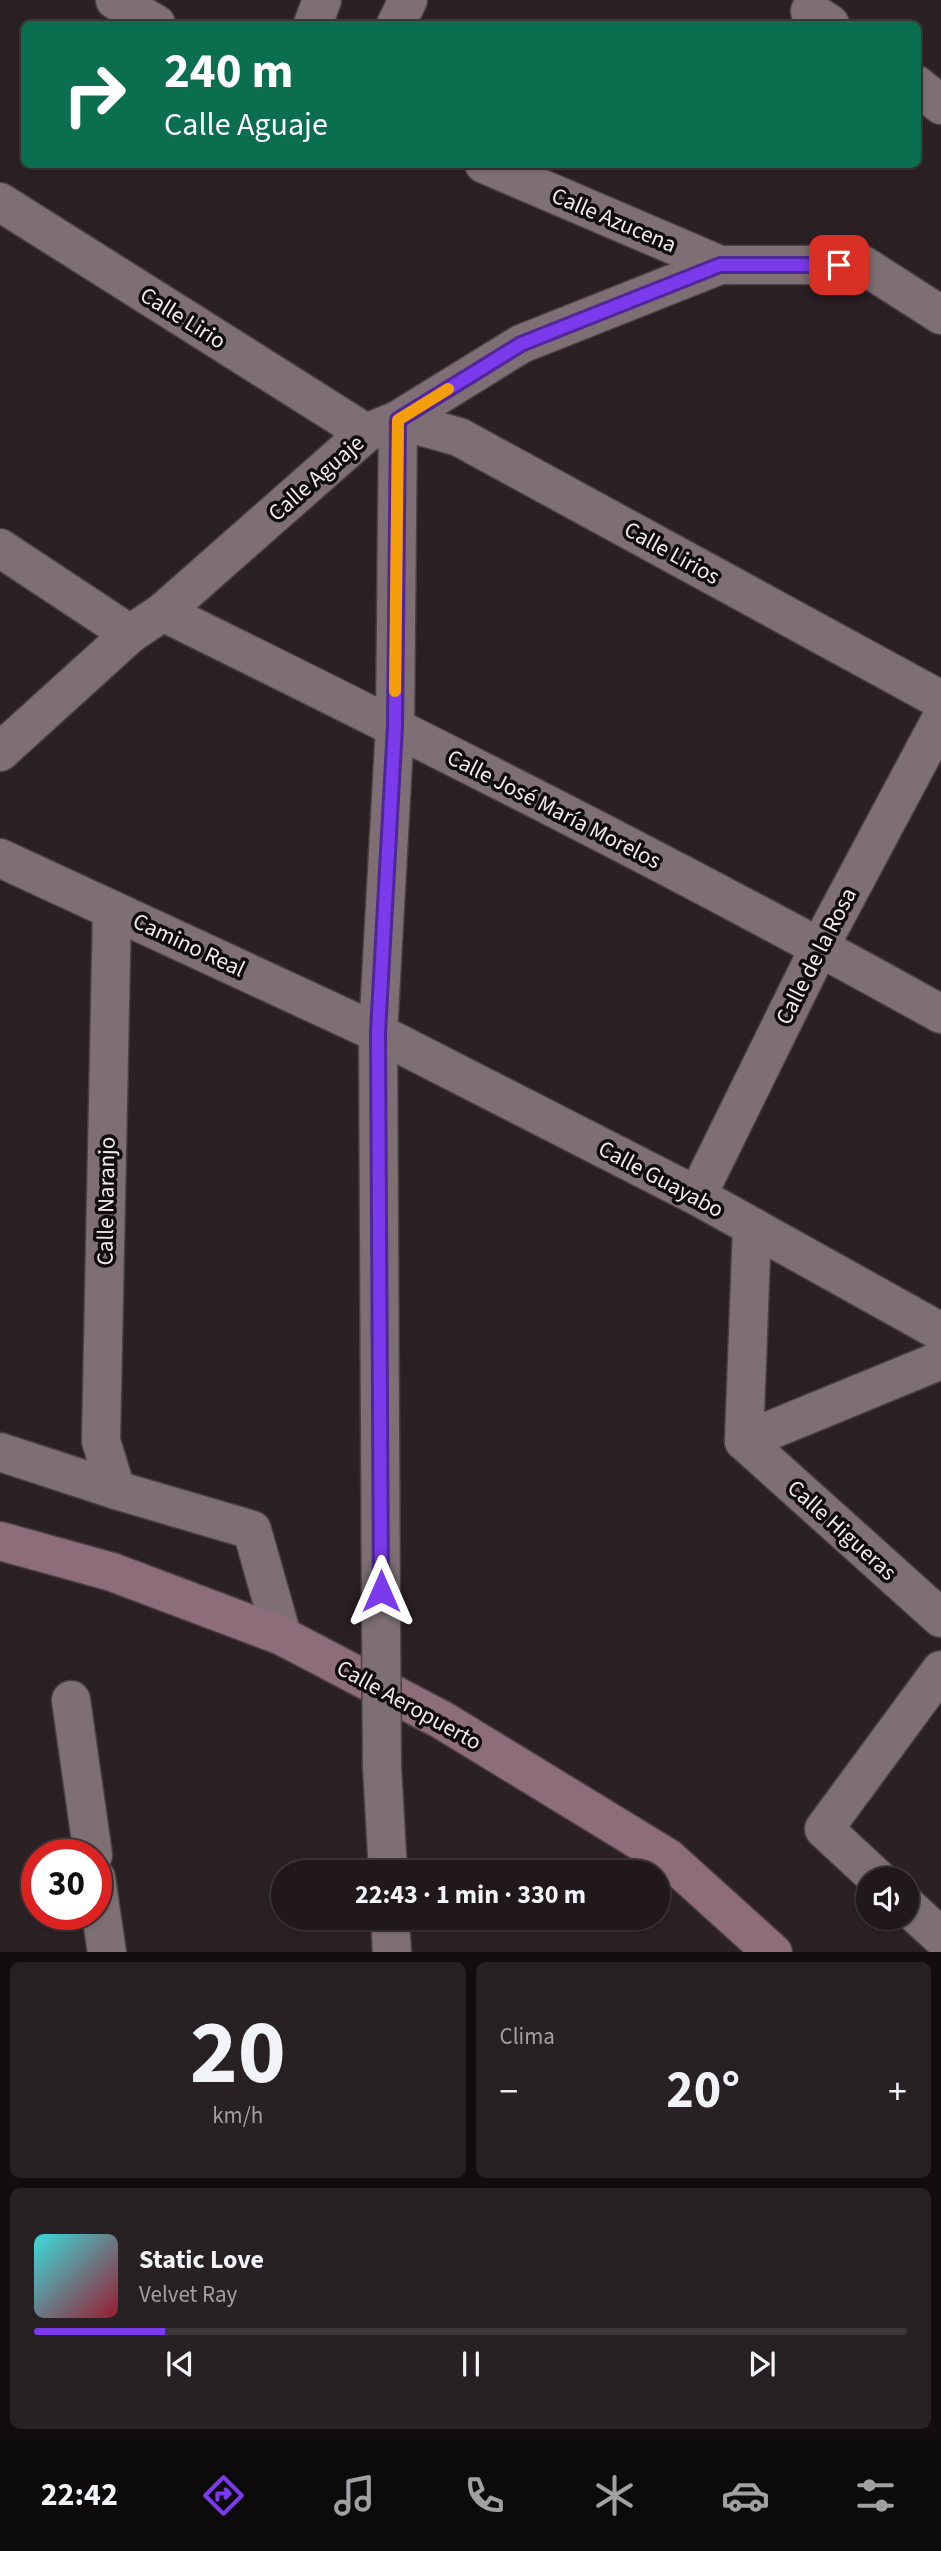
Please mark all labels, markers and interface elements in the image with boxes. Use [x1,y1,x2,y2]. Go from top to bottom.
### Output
text: 240 m [164,37,293,107]
icon: right [49,49,140,140]
text: Calle Aguaje [164,102,328,148]
street label: Calle Azucena [547,179,681,261]
pin [809,235,869,295]
icon: arrive [820,246,858,284]
street label: Calle Lirio [134,279,232,357]
street label: Calle Aguaje [261,427,371,529]
street label: Calle Lirios [618,513,726,593]
street label: Calle José María Morelos [441,741,667,877]
street label: Calle de la Rosa [767,882,865,1030]
street label: Camino Real [127,905,251,985]
street label: Calle Guayabo [592,1132,730,1226]
street label: Calle Naranjo [88,1136,124,1266]
street label: Calle Higueras [780,1472,904,1588]
position arrow [344,1554,418,1628]
street label: Calle Aeropuerto [331,1651,487,1759]
speed limit sign: 30 [21,1839,112,1930]
map controls [856,1867,919,1930]
button: sound [856,1867,919,1930]
text: 22:43 · 1 min · 330 m [355,1876,586,1913]
text: 20 [190,1989,286,2118]
text: Clima [500,2020,555,2053]
text: 20° [666,2054,740,2128]
text: − [500,2065,518,2119]
text: + [888,2065,907,2119]
text: km/h [212,2099,263,2132]
text: Static Love [139,2241,264,2278]
text: Velvet Ray [139,2278,237,2311]
icon: previous [161,2345,199,2383]
icon: pause [452,2345,490,2383]
icon: next [743,2345,781,2383]
icon: directions [199,2471,248,2520]
icon: music [330,2471,379,2520]
icon: phone [460,2471,509,2520]
icon: climate [590,2471,639,2520]
icon: car [721,2471,770,2520]
icon: filters [851,2471,900,2520]
text: 22:42 [41,2472,118,2518]

